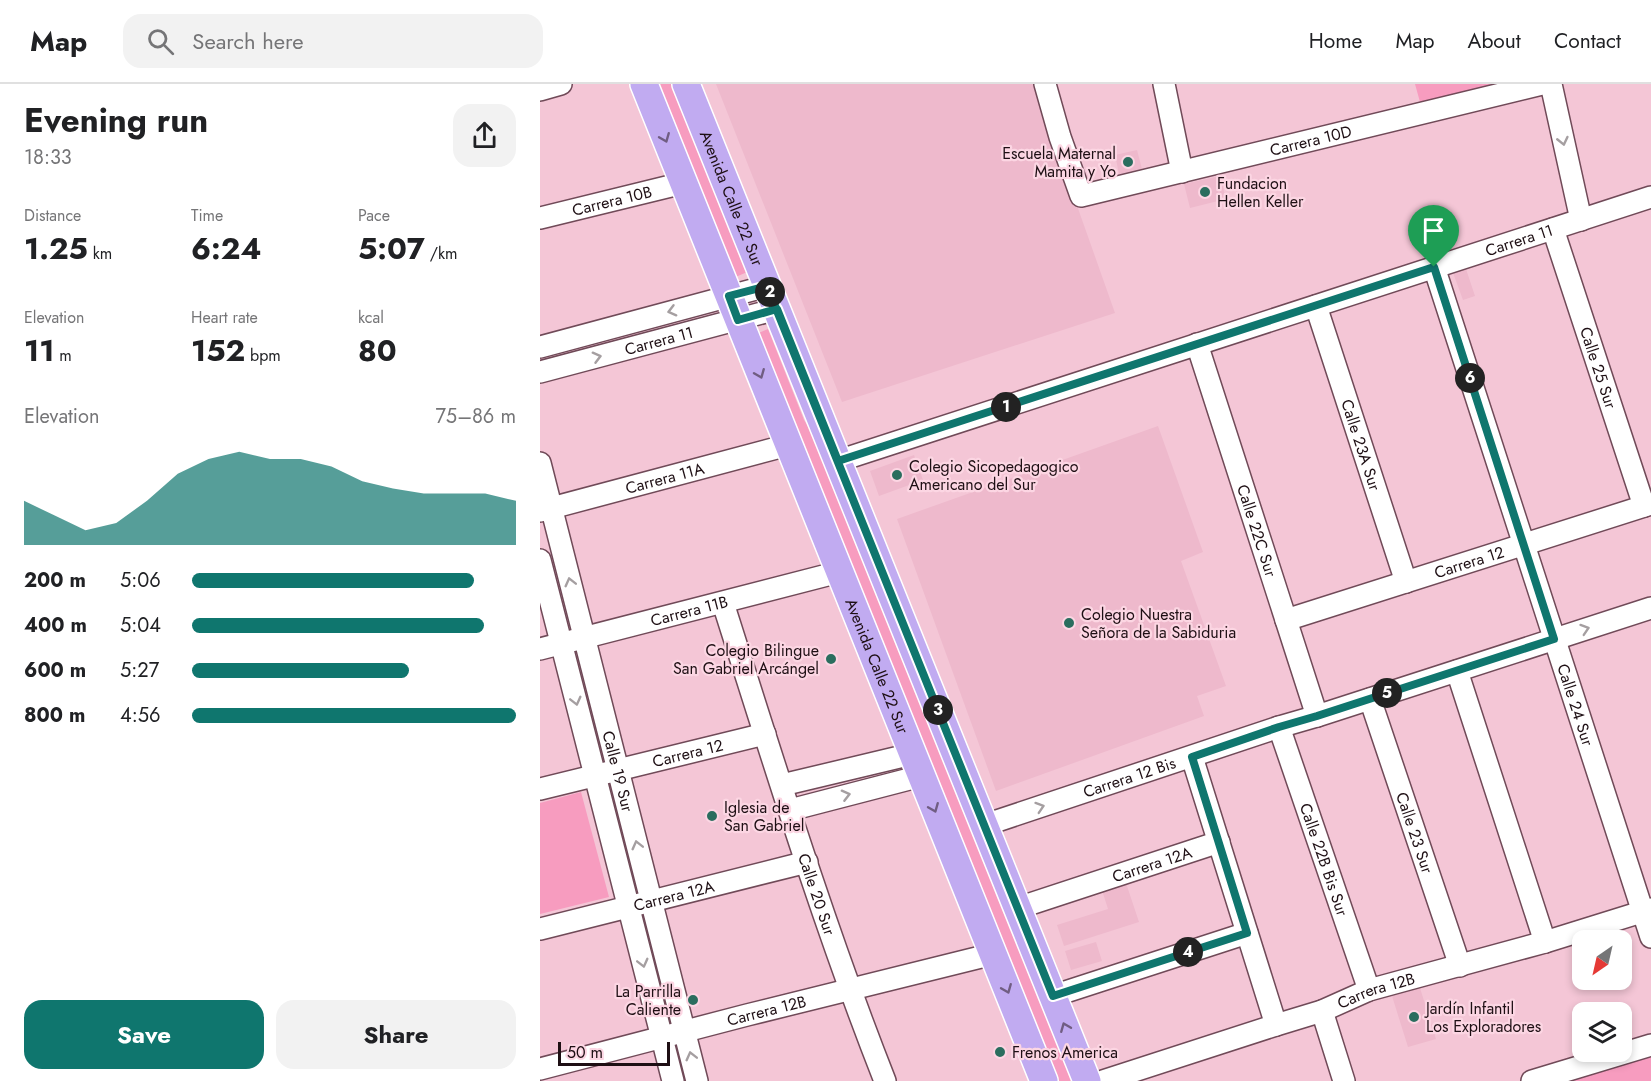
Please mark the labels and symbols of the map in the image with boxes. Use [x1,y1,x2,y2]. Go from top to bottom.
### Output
street label: Carrera 10D [1267,119,1354,161]
street label: Avenida Calle 22 Sur [694,127,770,270]
one-way arrow [658,133,671,143]
one-way arrow [1556,136,1569,146]
place label: Escuela Maternal Mamita y Yo [1002,142,1116,183]
marker: Escuela Maternal Mamita y Yo [1121,155,1135,169]
place label: Fundacion Hellen Keller [1217,172,1304,213]
street label: Carrera 10B [570,180,654,221]
marker: Fundacion Hellen Keller [1198,185,1212,199]
pin [1408,205,1459,267]
street label: Carrera 11 [1482,218,1556,262]
pin: 2 [755,277,785,307]
one-way arrow [668,304,678,317]
street label: Carrera 11 [622,320,696,361]
street label: Calle 25 Sur [1574,324,1623,412]
one-way arrow [591,351,601,364]
pin: 6 [1455,363,1485,393]
one-way arrow [753,368,765,379]
pin: 1 [991,392,1021,422]
street label: Calle 23A Sur [1336,396,1387,494]
place label: Colegio Sicopedagogico Americano del Sur [909,455,1079,496]
street label: Carrera 11A [623,456,707,499]
marker: Colegio Sicopedagogico Americano del Sur [890,468,904,482]
street label: Calle 22C Sur [1232,481,1283,580]
street label: Carrera 12 [1431,540,1507,584]
one-way arrow [565,577,577,588]
street label: Carrera 11B [648,590,730,632]
street label: Avenida Calle 22 Sur [840,595,915,737]
place label: Colegio Nuestra Señora de la Sabiduria [1081,603,1236,644]
marker: Colegio Nuestra Señora de la Sabiduria [1062,616,1076,630]
one-way arrow [1579,624,1590,636]
place label: Colegio Bilingue San Gabriel Arcángel [673,639,819,680]
marker: Colegio Bilingue San Gabriel Arcángel [824,652,838,666]
street label: Calle 24 Sur [1552,661,1600,749]
pin: 5 [1372,678,1402,708]
one-way arrow [569,695,582,705]
pin: 3 [923,695,953,725]
street label: Calle 19 Sur [597,728,640,815]
street label: Carrera 12 [650,733,725,773]
street label: Carrera 12 Bis [1080,751,1179,803]
street label: Calle 23 Sur [1391,789,1440,877]
one-way arrow [841,790,851,803]
place label: Iglesia de San Gabriel [724,796,804,837]
street label: Calle 22B Bis Sur [1294,800,1354,920]
one-way arrow [927,802,939,813]
one-way arrow [1034,802,1045,814]
marker: Iglesia de San Gabriel [705,809,719,823]
one-way arrow [631,840,644,850]
street label: Carrera 12A [1109,840,1195,888]
street label: Calle 20 Sur [792,850,842,939]
street label: Carrera 12A [631,874,717,917]
north arrow [1572,930,1632,990]
pin: 4 [1173,937,1203,967]
one-way arrow [636,958,649,968]
street label: Carrera 12B [1333,967,1417,1014]
place label: La Parrilla Caliente [615,980,681,1021]
one-way arrow [1000,983,1012,994]
street label: Carrera 12B [724,989,809,1031]
marker: La Parrilla Caliente [686,993,700,1007]
place label: Jardín Infantil Los Exploradores [1424,997,1541,1038]
marker: Jardín Infantil Los Exploradores [1407,1010,1421,1024]
one-way arrow [1060,1022,1073,1032]
scale bar [558,1039,670,1066]
place label: Frenos America [1012,1041,1118,1064]
marker: Frenos America [993,1045,1007,1059]
one-way arrow [685,1051,698,1061]

